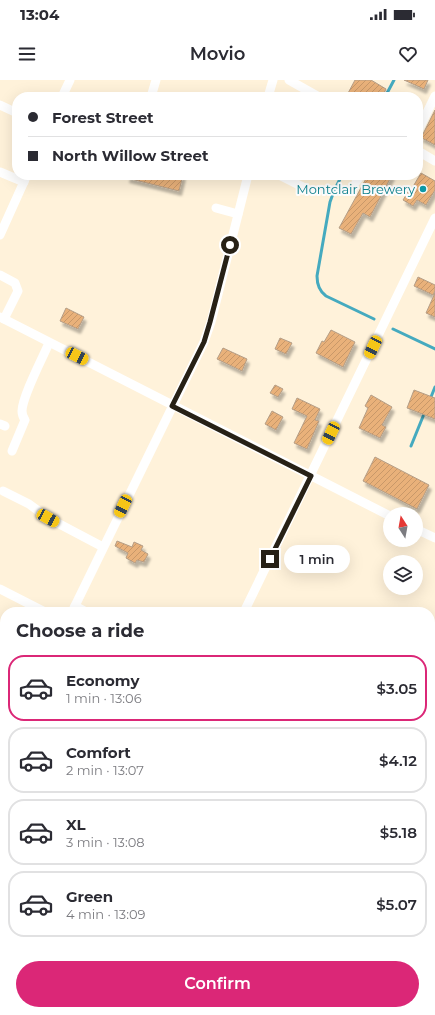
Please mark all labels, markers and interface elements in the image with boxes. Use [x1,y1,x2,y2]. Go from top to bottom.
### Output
text: 13:04 [20,5,59,24]
icon: menu [16,43,38,65]
text: Movio [190,43,245,65]
icon: heart [397,43,419,65]
text: Forest Street [52,108,154,127]
text: North Willow Street [52,146,208,165]
place label: Montclair Brewery [296,181,416,197]
marker: Montclair Brewery [418,184,428,194]
route start [221,236,239,254]
car [362,334,384,360]
car [64,345,90,367]
car [320,420,342,446]
car [112,493,134,519]
car [35,507,61,529]
north arrow [383,507,423,547]
map controls [383,507,423,595]
callout: 1 min [284,545,350,573]
route end [261,550,279,568]
text: 1 min [300,551,334,567]
button: layers [383,555,423,595]
text: Choose a ride [16,620,144,642]
icon: car [18,670,54,706]
text: Economy [66,671,139,690]
text: $3.05 [377,679,417,698]
text: 1 min · 13:06 [66,690,142,706]
icon: car [18,742,54,778]
text: Comfort [66,743,131,762]
text: $4.12 [379,751,417,770]
text: 2 min · 13:07 [66,762,144,778]
icon: car [18,814,54,850]
text: XL [66,815,85,834]
text: $5.18 [380,823,417,842]
text: 3 min · 13:08 [66,834,145,850]
icon: car [18,886,54,922]
text: Green [66,887,113,906]
text: $5.07 [376,895,417,914]
text: 4 min · 13:09 [66,906,145,922]
button: Confirm [16,961,419,1007]

